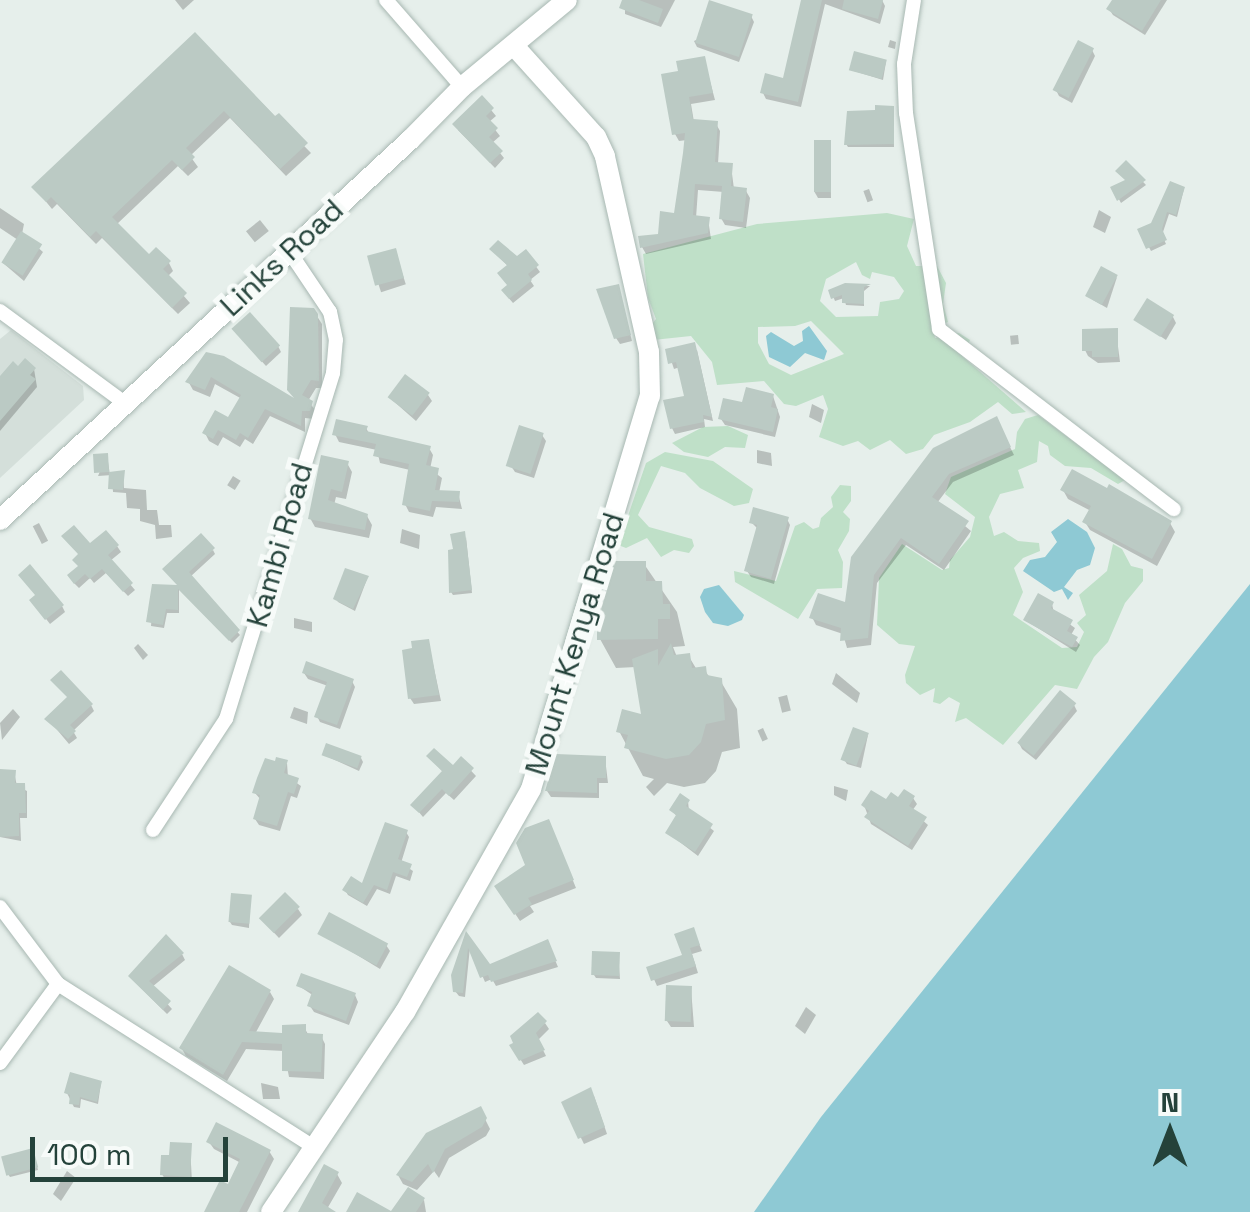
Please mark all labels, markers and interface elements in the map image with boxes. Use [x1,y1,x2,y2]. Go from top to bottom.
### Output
street label: Links Road [213,192,351,324]
street label: Kambi Road [239,459,321,631]
street label: Mount Kenya Road [518,508,632,780]
north arrow [1120,1082,1220,1182]
text: N [1161,1084,1179,1120]
scale bar [35,1117,232,1179]
text: 100 m [47,1135,132,1174]

